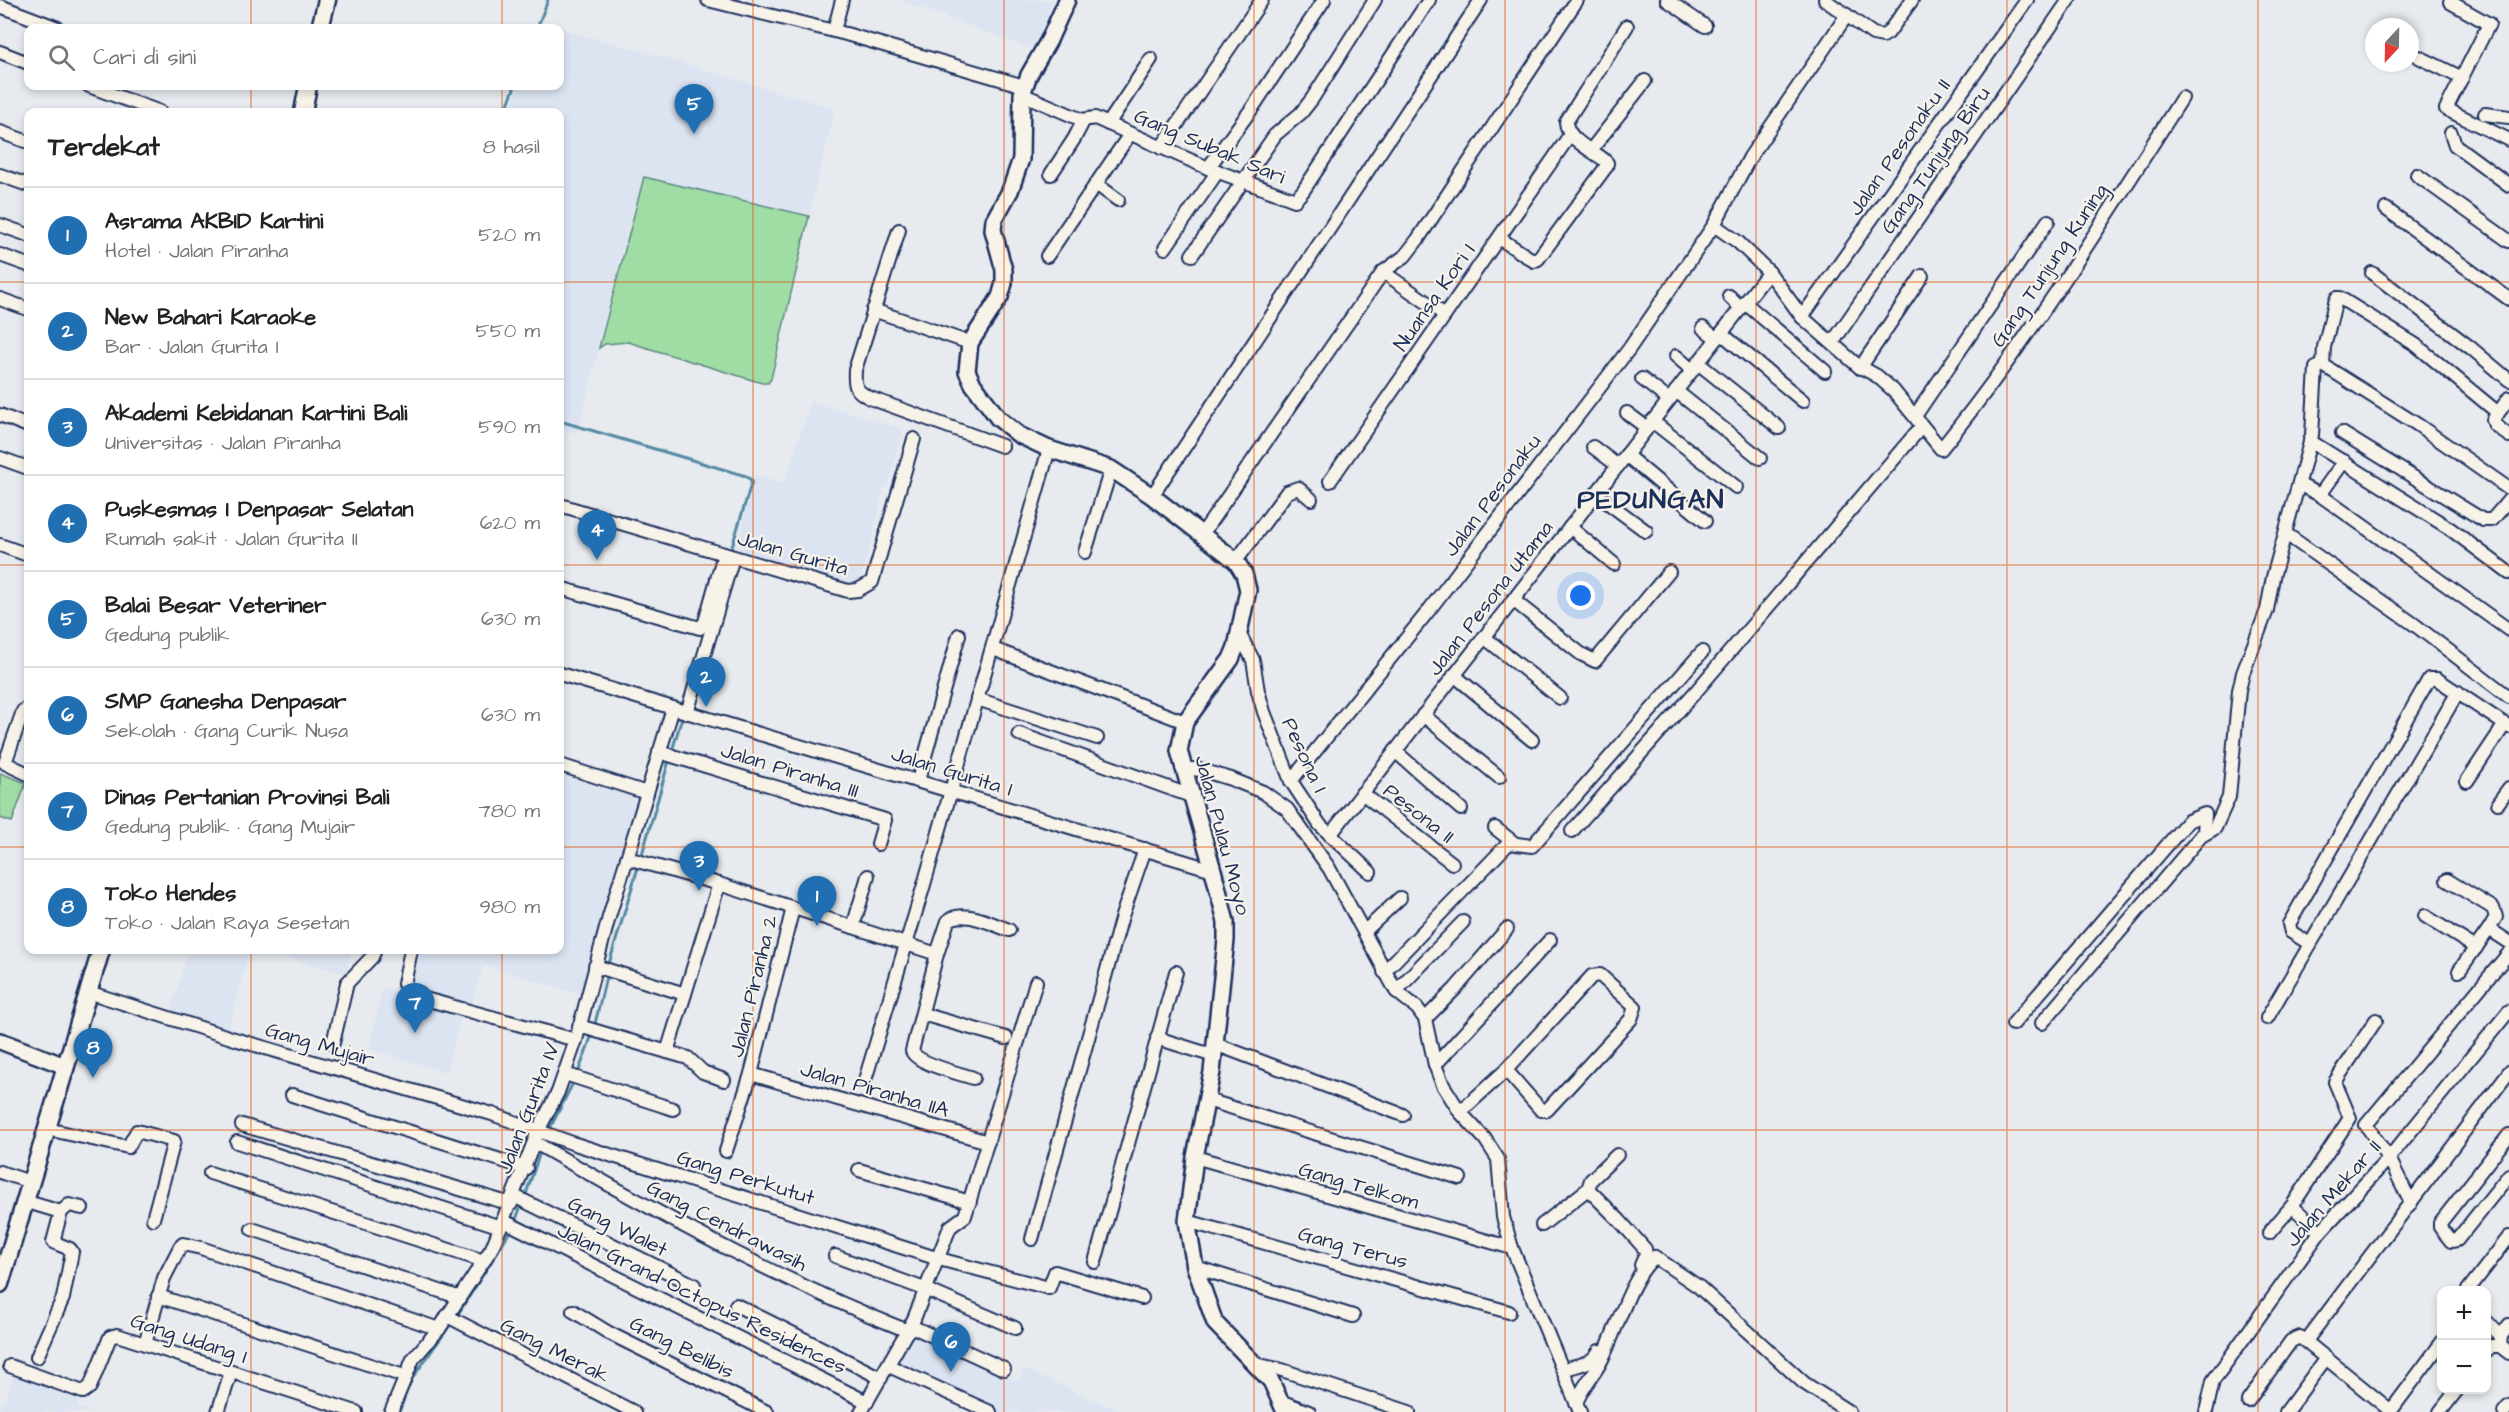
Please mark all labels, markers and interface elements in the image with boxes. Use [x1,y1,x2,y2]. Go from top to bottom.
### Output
north arrow [2365,18,2419,72]
search box [24,24,564,90]
icon: search [45,41,78,74]
text: Cari di sini [93,42,196,73]
street label: Jalan Pesonaku II [1841,73,1958,222]
street label: Gang Tunjung Biru [1874,81,1999,241]
pin: 5 [674,84,714,134]
street label: Gang Subak Sari [1129,101,1290,193]
text: Terdekat [48,129,160,165]
text: 8 hasil [483,133,540,161]
street label: Gang Tunjung Kuning [1984,178,2117,354]
text: Asrama AKBID Kartini [105,206,323,237]
text: 1 [66,221,69,249]
text: 520 m [478,221,540,249]
text: Hotel · Jalan Piranha [105,237,288,265]
street label: Nuansa Kori I [1387,238,1482,357]
text: New Bahari Karaoke [105,302,316,333]
text: 2 [62,317,73,345]
text: 550 m [475,317,540,345]
text: Bar · Jalan Gurita I [105,333,279,361]
text: Akademi Kebidanan Kartini Bali [105,398,407,429]
text: 3 [62,413,73,441]
text: 590 m [478,413,540,441]
street label: Jalan Pesonaku [1437,428,1548,563]
text: Universitas · Jalan Piranha [105,429,341,457]
district label: PEDUNGAN [1577,481,1725,519]
text: Puskesmas I Denpasar Selatan [105,494,414,525]
text: 4 [61,509,74,537]
text: 620 m [480,509,540,537]
pin: 4 [578,510,616,560]
street label: Jalan Pesona Utama [1421,515,1560,682]
street label: Jalan Gurita [734,524,852,583]
text: Rumah sakit · Jalan Gurita II [105,525,358,553]
your location [1566,581,1595,610]
text: Balai Besar Veteriner [105,590,326,621]
text: 5 [60,605,75,633]
text: 630 m [481,605,540,633]
text: Gedung publik [105,621,229,649]
pin: 2 [686,658,726,707]
text: SMP Ganesha Denpasar [105,686,346,717]
text: 6 [61,701,74,729]
text: 630 m [481,701,540,729]
street label: Pesona I [1275,713,1335,798]
text: Sekolah · Gang Curik Nusa [105,717,348,745]
street label: Jalan Piranha III [717,736,862,805]
street label: Jalan Gurita I [888,739,1016,804]
street label: Jalan Pulau Moyo [1185,752,1258,919]
street label: Pesona II [1377,776,1460,850]
text: Dinas Pertanian Provinsi Bali [105,782,389,813]
text: 7 [61,797,74,825]
text: 780 m [479,797,540,825]
text: Gedung publik · Gang Mujair [105,813,355,841]
pin: 3 [680,842,718,891]
pin: 1 [798,876,836,926]
text: Toko Hendes [105,878,236,909]
text: 8 [61,893,74,921]
text: 980 m [479,893,540,921]
text: Toko · Jalan Raya Sesetan [105,909,350,937]
street label: Jalan Piranha 2 [722,912,785,1060]
pin: 7 [396,984,434,1033]
street label: Gang Mujair [261,1015,378,1076]
pin: 8 [74,1028,112,1078]
street label: Jalan Gurita IV [490,1038,567,1178]
street label: Jalan Piranha IIA [797,1054,953,1125]
street label: Jalan Mekar II [2279,1133,2388,1253]
street label: Gang Perkutut [673,1143,819,1214]
street label: Gang Telkom [1295,1154,1423,1219]
street label: Gang Cendrawasih [641,1172,813,1280]
street label: Gang Walet [562,1189,673,1266]
street label: Jalan Grand Octopus Residences [552,1216,851,1382]
street label: Gang Terus [1294,1219,1411,1278]
map controls [2437,1286,2491,1394]
button: + [2437,1286,2491,1340]
street label: Gang Udang I [126,1306,251,1373]
street label: Gang Belibis [624,1309,739,1388]
street label: Gang Merak [494,1311,614,1392]
pin: 6 [932,1322,970,1372]
button: − [2437,1340,2491,1394]

